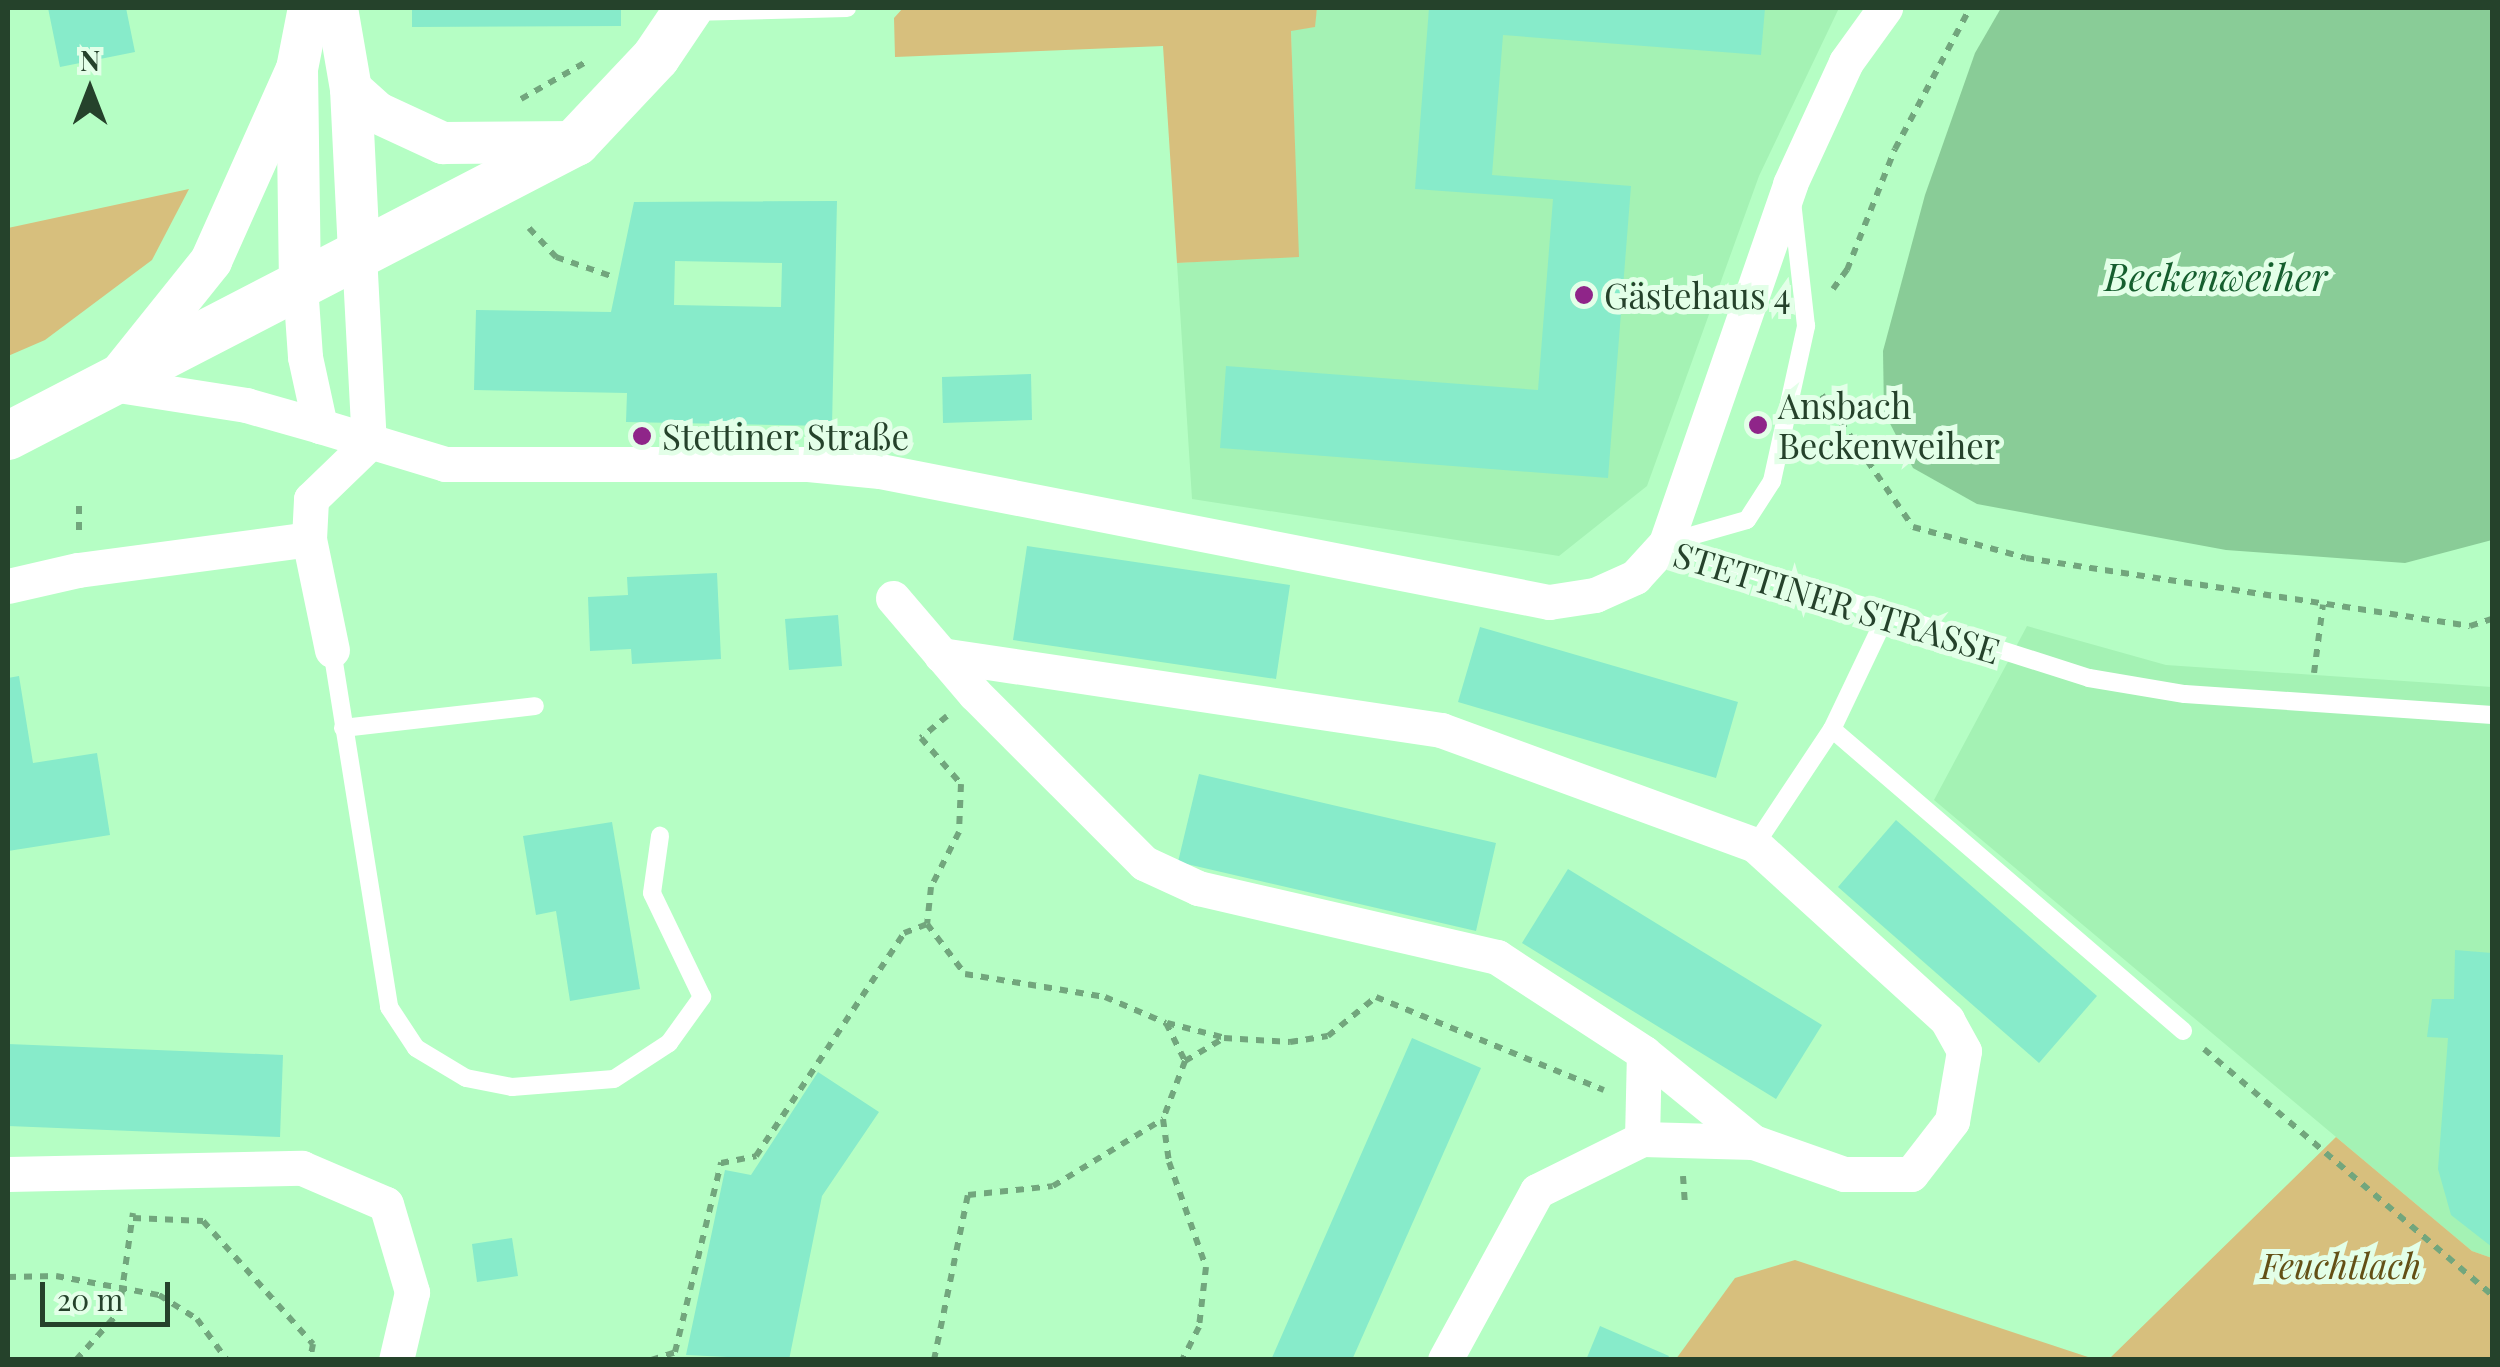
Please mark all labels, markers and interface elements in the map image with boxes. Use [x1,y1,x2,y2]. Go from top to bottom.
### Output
north arrow [40,40,140,140]
text: N [80,41,100,78]
water label: Beckenweiher [2105,253,2327,299]
place label: Gästehaus 4 [1604,274,1792,316]
marker: Gästehaus 4 [1573,284,1595,306]
place label: Ansbach Beckenweiher [1778,384,2000,466]
marker: Ansbach Beckenweiher [1747,414,1769,436]
place label: Stettiner Straße [662,415,910,457]
marker: Stettiner Straße [631,425,653,447]
street label: STETTINER STRASSE [1669,532,2005,672]
park label: Feuchtlach [2261,1244,2421,1286]
scale bar [45,1262,175,1324]
text: 20 m [57,1279,123,1319]

